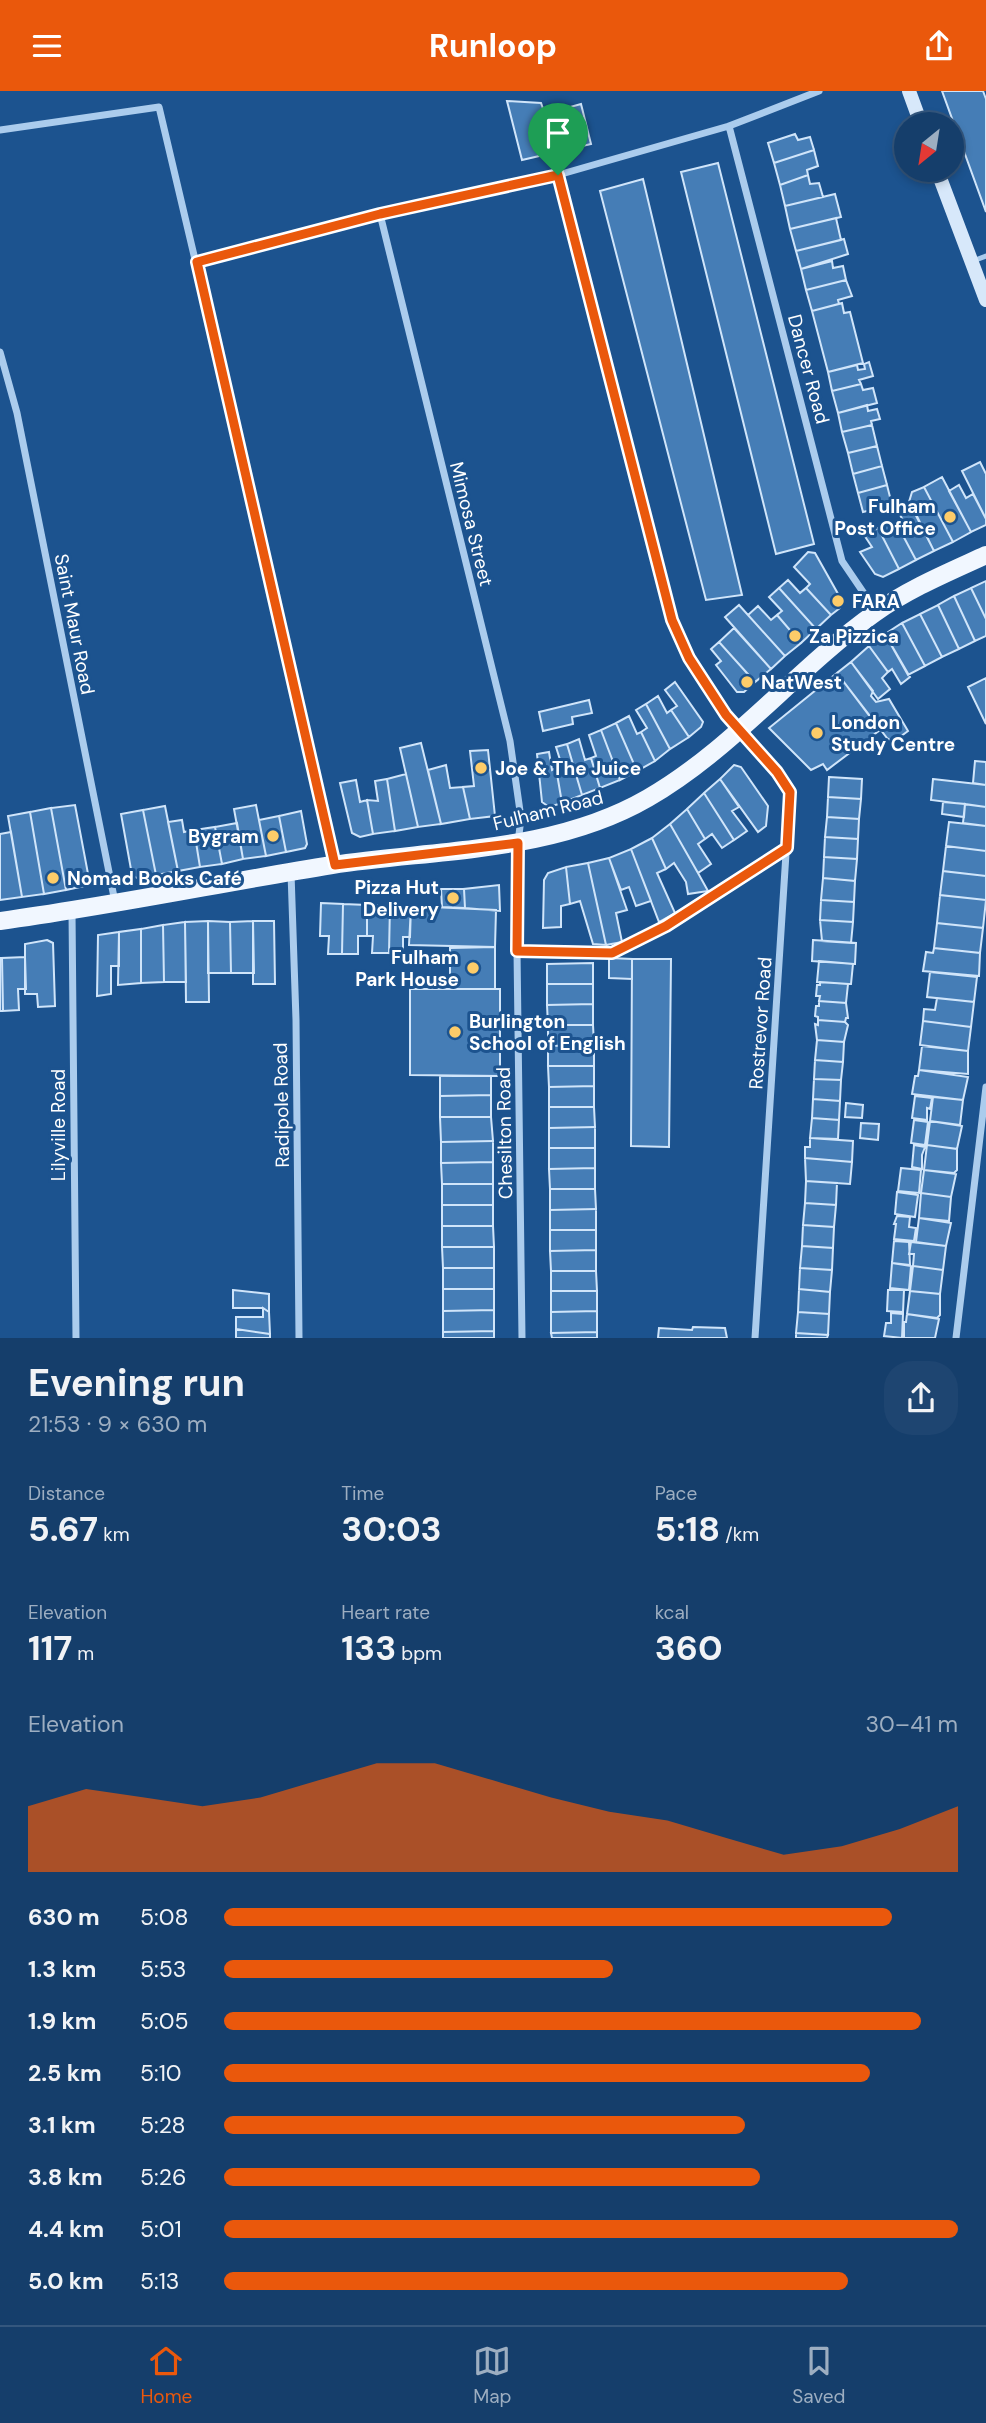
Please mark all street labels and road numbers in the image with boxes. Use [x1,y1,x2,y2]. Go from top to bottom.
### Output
street label: Dancer Road [782,312,835,427]
street label: Mimosa Street [444,459,499,589]
street label: Saint Maur Road [49,552,100,697]
street label: Fulham Road [490,785,606,836]
street label: Rostrevor Road [743,956,778,1090]
street label: Radipole Road [268,1042,295,1168]
street label: Chesilton Road [491,1067,518,1199]
street label: Lilyville Road [46,1069,71,1181]

